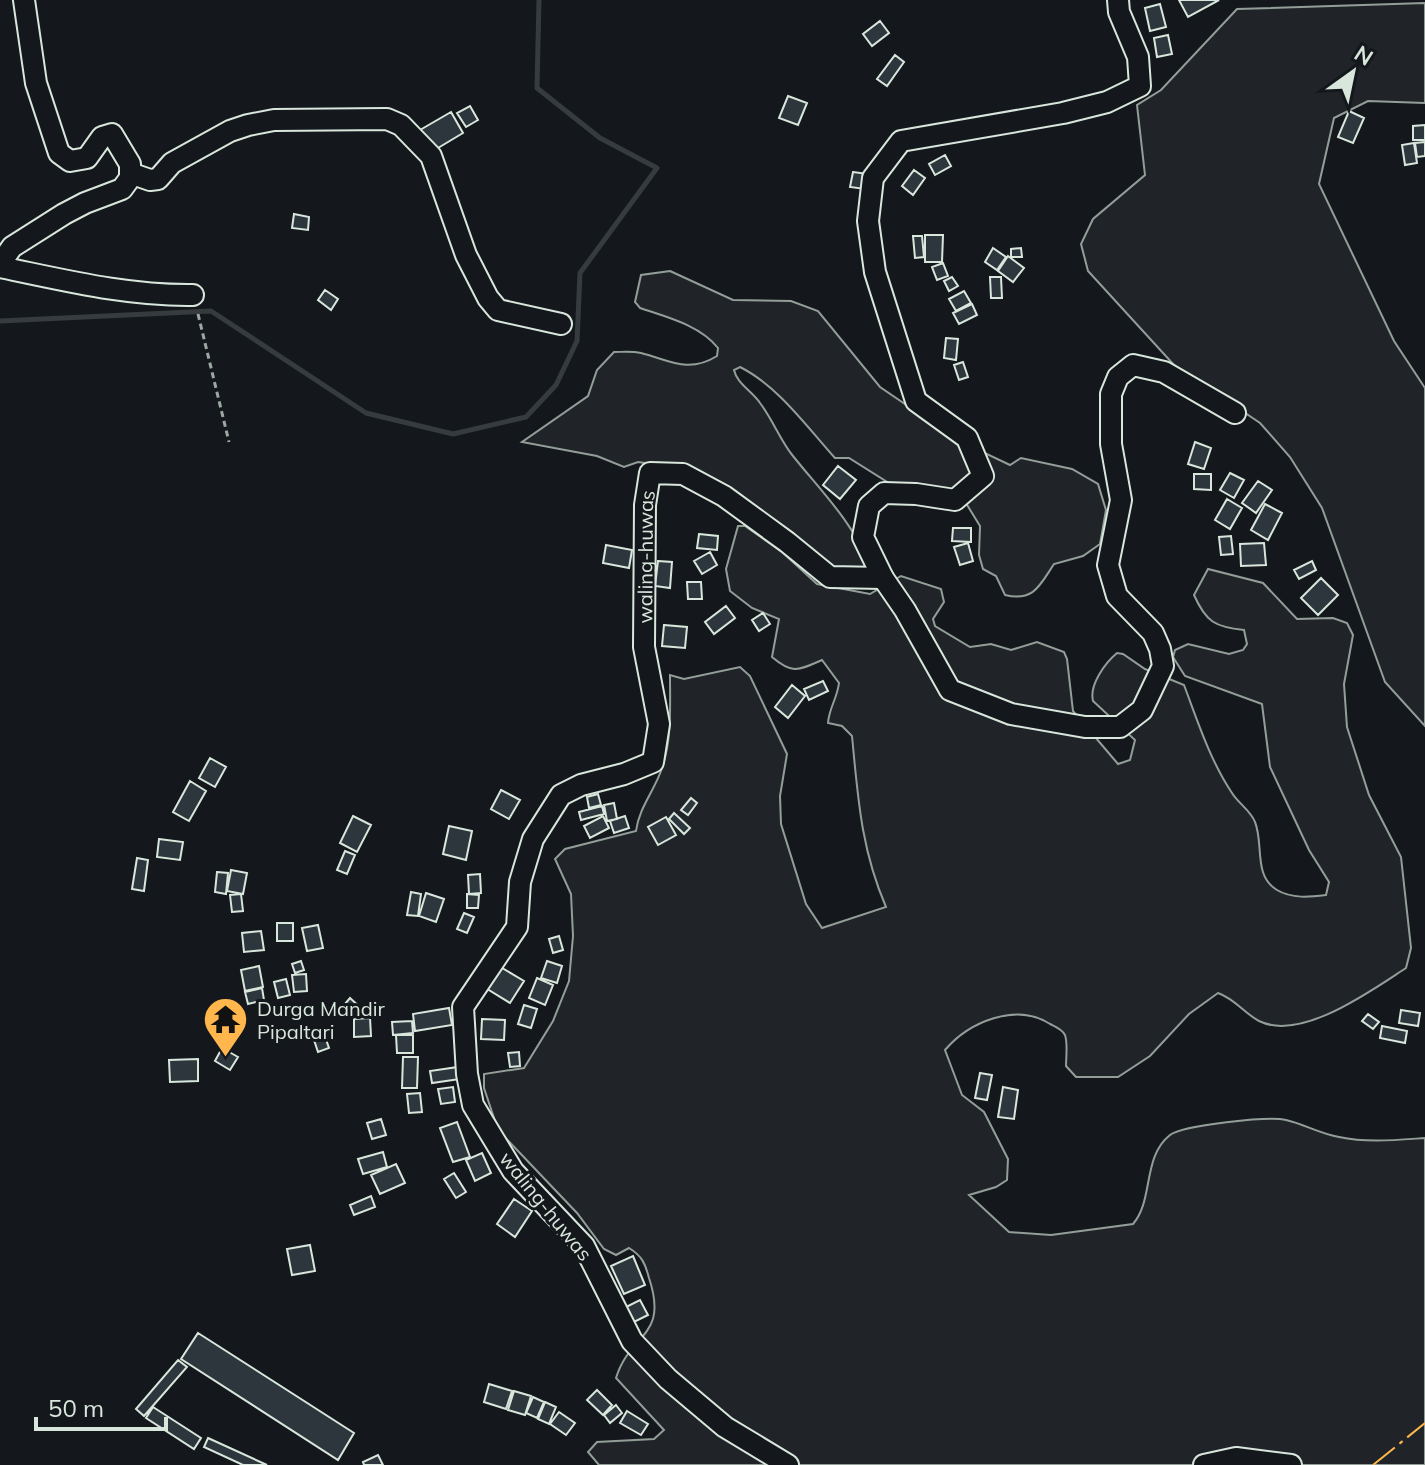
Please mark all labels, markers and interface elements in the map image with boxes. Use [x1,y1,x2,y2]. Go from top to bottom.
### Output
north arrow [1313,32,1393,112]
text: N [1349,39,1378,71]
street label: waling-huwas [632,488,660,624]
temple icon: Durga Mandir Pipaltari [202,996,250,1059]
place label: Durga Mandir Pipaltari [257,996,386,1044]
street label: waling-huwas [494,1146,598,1266]
scale bar [36,1381,166,1431]
text: 50 m [48,1393,104,1423]

